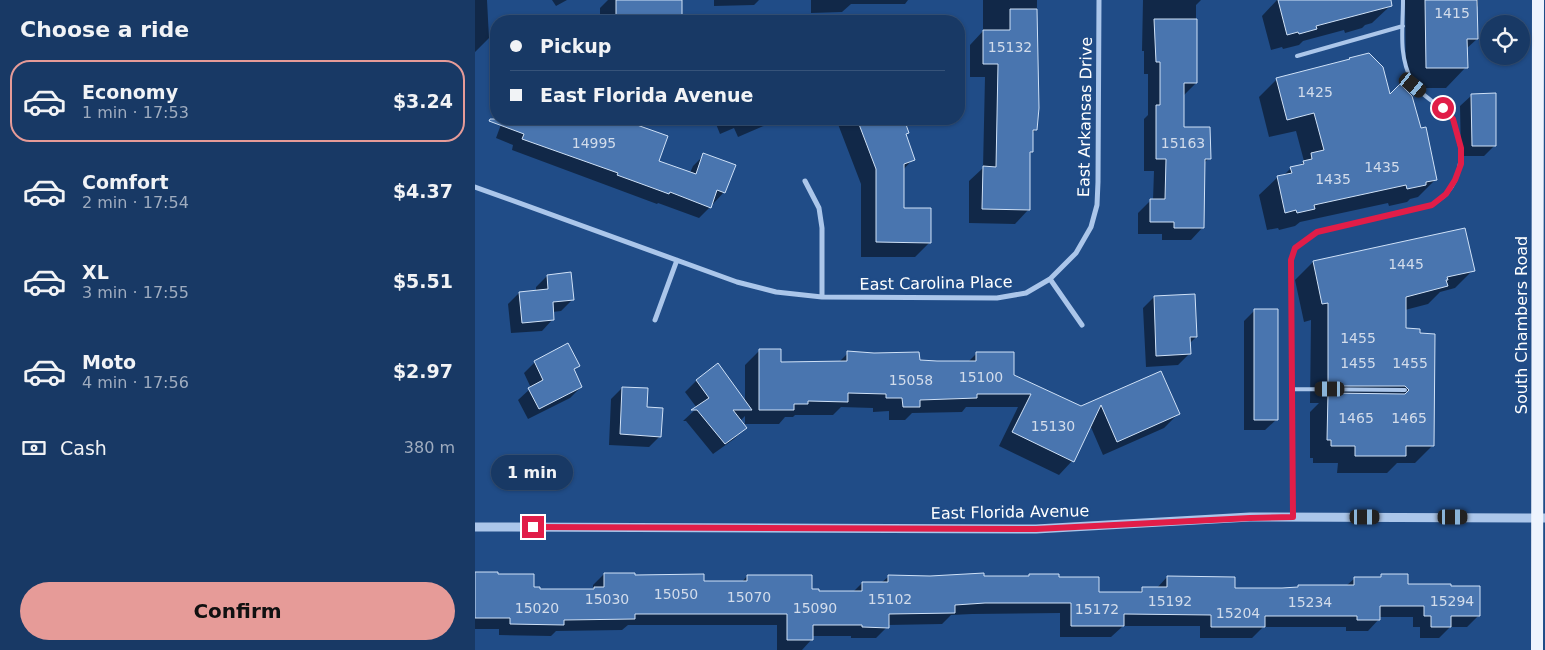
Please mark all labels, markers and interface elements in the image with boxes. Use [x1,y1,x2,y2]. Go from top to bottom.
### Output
house number: 1415 [1434,5,1470,21]
map controls [1480,15,1530,65]
button: locate [1480,15,1530,65]
text: Choose a ride [20,17,189,42]
text: Pickup [540,35,611,57]
street label: East Arkansas Drive [1074,37,1096,197]
house number: 15132 [988,39,1032,55]
car [1396,70,1429,100]
icon: car [22,79,67,124]
text: Economy [82,81,178,103]
text: East Florida Avenue [540,84,754,106]
house number: 1425 [1297,84,1333,100]
text: $3.24 [393,90,453,112]
route start [1432,97,1454,119]
text: 1 min · 17:53 [82,103,189,122]
house number: 14995 [572,135,616,151]
house number: 15163 [1161,135,1205,151]
house number: 1435 [1364,159,1400,175]
icon: car [22,169,67,214]
text: Comfort [82,171,169,193]
house number: 1435 [1315,171,1351,187]
text: $4.37 [393,180,453,202]
text: 2 min · 17:54 [82,193,189,212]
street label: South Chambers Road [1512,236,1531,414]
house number: 1445 [1388,256,1424,272]
icon: car [22,259,67,304]
text: XL [82,261,109,283]
text: $5.51 [393,270,453,292]
street label: East Carolina Place [859,272,1013,294]
text: 3 min · 17:55 [82,283,189,302]
house number: 1455 [1340,330,1376,346]
icon: car [22,349,67,394]
text: Moto [82,351,136,373]
house number: 1455 [1340,355,1376,371]
house number: 1455 [1392,355,1428,371]
text: $2.97 [393,360,453,382]
house number: 15100 [959,369,1003,385]
house number: 15058 [889,372,933,388]
text: 4 min · 17:56 [82,373,189,392]
car [1315,382,1345,397]
house number: 1465 [1338,410,1374,426]
house number: 1465 [1391,410,1427,426]
house number: 15130 [1031,418,1075,434]
icon: cash [20,434,48,462]
text: Cash [60,437,107,459]
text: 380 m [404,438,455,457]
callout: 1 min [492,454,574,490]
text: 1 min [507,463,557,482]
street label: East Florida Avenue [931,501,1089,523]
car [1350,510,1380,525]
car [1438,510,1468,525]
route end [522,516,544,538]
button: Confirm [20,582,455,640]
house number: 15050 [654,586,698,602]
house number: 15070 [727,589,771,605]
house number: 15030 [585,591,629,607]
house number: 15102 [868,591,912,607]
house number: 15192 [1148,593,1192,609]
house number: 15294 [1430,593,1474,609]
house number: 15234 [1288,594,1332,610]
house number: 15020 [515,600,559,616]
house number: 15090 [793,600,837,616]
house number: 15172 [1075,601,1119,617]
house number: 15204 [1216,605,1260,621]

